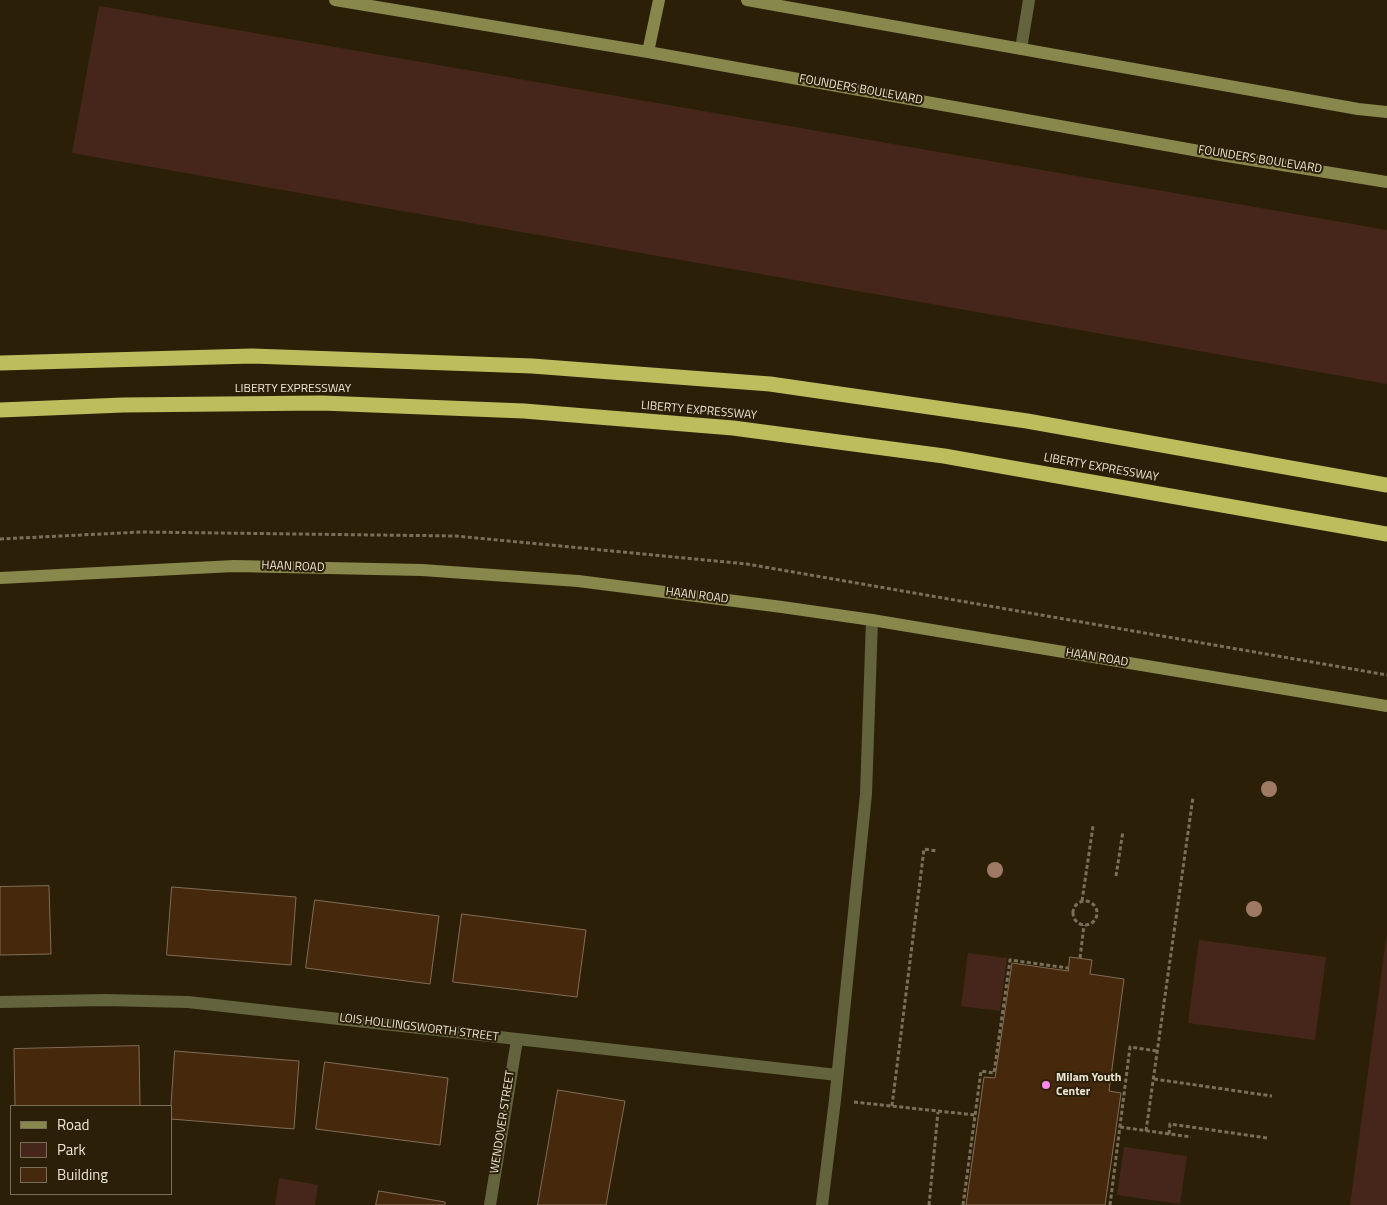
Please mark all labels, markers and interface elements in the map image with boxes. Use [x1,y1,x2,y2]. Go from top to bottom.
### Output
street label: FOUNDERS BOULEVARD [798,72,924,108]
street label: FOUNDERS BOULEVARD [1197,143,1323,177]
street label: LIBERTY EXPRESSWAY [235,382,351,396]
street label: LIBERTY EXPRESSWAY [640,399,758,423]
street label: LIBERTY EXPRESSWAY [1043,451,1159,485]
street label: HAAN ROAD [261,559,325,575]
street label: HAAN ROAD [665,585,729,607]
street label: HAAN ROAD [1065,646,1129,670]
street label: LOIS HOLLINGSWORTH STREET [338,1011,500,1045]
street label: WENDOVER STREET [488,1069,518,1175]
place label: Milam Youth Center [1056,1071,1121,1099]
marker: Milam Youth Center [1040,1079,1052,1091]
legend [10,1105,172,1195]
text: Road [57,1113,89,1136]
text: Park [57,1138,86,1161]
text: Building [57,1163,108,1186]

